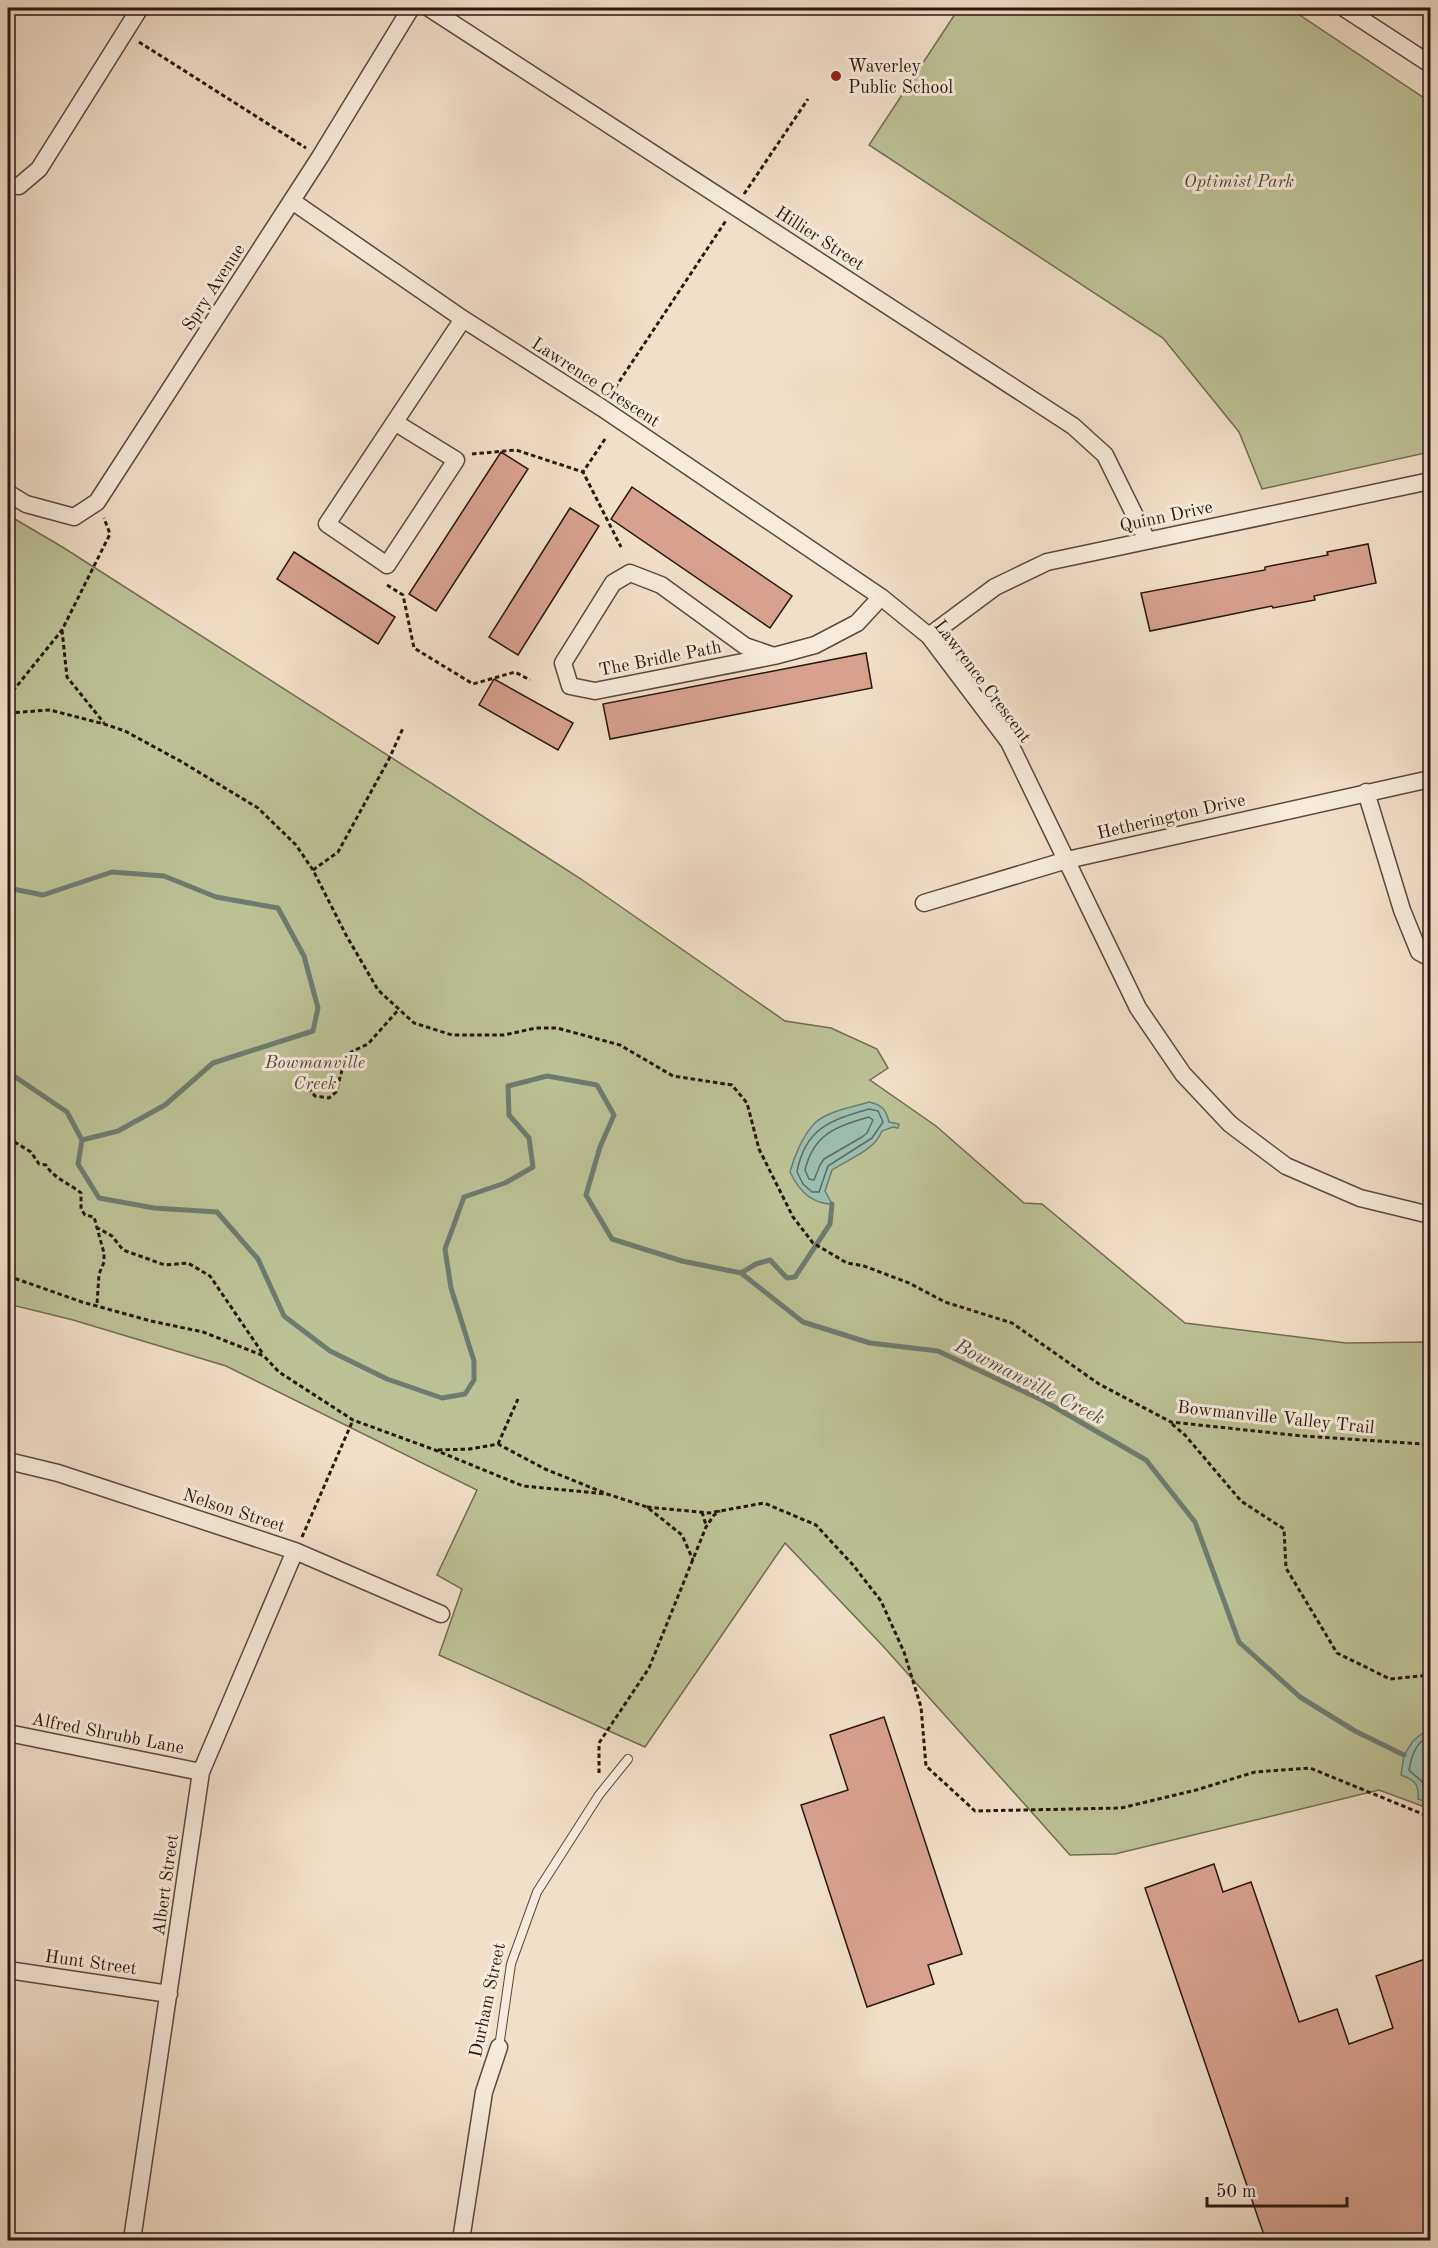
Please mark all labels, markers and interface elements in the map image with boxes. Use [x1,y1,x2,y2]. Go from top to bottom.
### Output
place label: Waverley Public School [848,58,953,97]
marker: Waverley Public School [829,69,843,83]
park label: Optimist Park [1184,173,1294,191]
street label: Hillier Street [772,204,867,274]
street label: Spry Avenue [179,241,249,334]
street label: Lawrence Crescent [528,335,663,431]
street label: Quinn Drive [1118,498,1214,536]
street label: Lawrence Crescent [930,617,1034,746]
street label: The Bridle Path [597,638,723,680]
street label: Hetherington Drive [1095,791,1247,843]
park label: Bowmanville Creek [264,1054,365,1093]
water label: Bowmanville Creek [950,1336,1107,1429]
street label: Bowmanville Valley Trail [1176,1399,1375,1437]
street label: Nelson Street [180,1486,287,1536]
street label: Alfred Shrubb Lane [30,1710,186,1758]
street label: Albert Street [150,1833,182,1937]
street label: Durham Street [467,1941,509,2059]
street label: Hunt Street [44,1948,138,1978]
scale bar [1207,2170,1346,2208]
text: 50 m [1216,2183,1256,2201]

